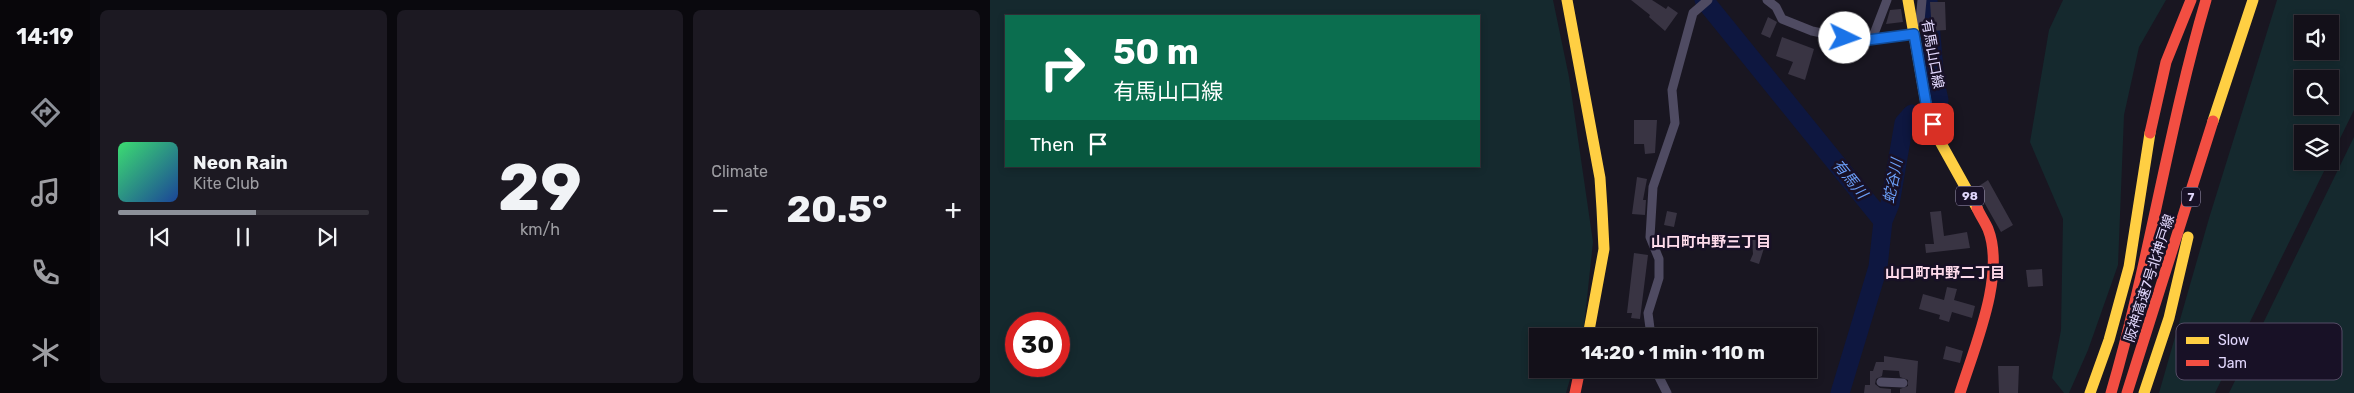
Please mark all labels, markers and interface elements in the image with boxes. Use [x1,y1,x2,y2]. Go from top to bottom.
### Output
position arrow [1818,11,1870,63]
map controls [2294,15,2339,170]
button: sound [2294,15,2339,60]
street label: 有馬山口線 [1918,18,1947,90]
text: 14:19 [16,23,74,50]
text: 50 m [1113,31,1199,73]
icon: right [1030,35,1095,100]
button: search [2294,70,2339,115]
text: 有馬山口線 [1113,78,1223,105]
icon: directions [28,95,63,130]
pin [1912,103,1954,145]
icon: arrive [1919,110,1947,138]
button: layers [2294,125,2339,170]
icon: arrive [1084,130,1112,158]
text: Then [1030,133,1074,156]
text: 29 [498,149,582,226]
text: Neon Rain [193,151,288,174]
water label: 蛇谷川 [1880,155,1907,205]
water label: 有馬川 [1829,156,1872,204]
text: Climate [711,162,768,181]
text: Kite Club [193,174,259,193]
icon: music [28,175,63,210]
text: 20.5° [786,186,888,232]
road number: 98 [1956,187,1984,206]
road number: 7 [2182,188,2200,206]
text: − [711,193,730,226]
text: + [945,193,962,226]
street label: 阪神高速7号北神戸線 [2121,212,2178,344]
text: km/h [520,220,560,239]
icon: previous [146,223,174,251]
icon: pause [229,223,257,251]
icon: next [313,223,341,251]
district label: 山口町中野三丁目 [1651,233,1771,251]
icon: phone [28,255,63,290]
district label: 山口町中野二丁目 [1885,264,2005,282]
speed limit sign: 30 [1005,312,1070,377]
legend [2176,323,2342,380]
text: Slow [2218,332,2249,349]
icon: climate [28,335,63,370]
text: 14:20 · 1 min · 110 m [1581,341,1765,364]
text: Jam [2218,355,2247,372]

